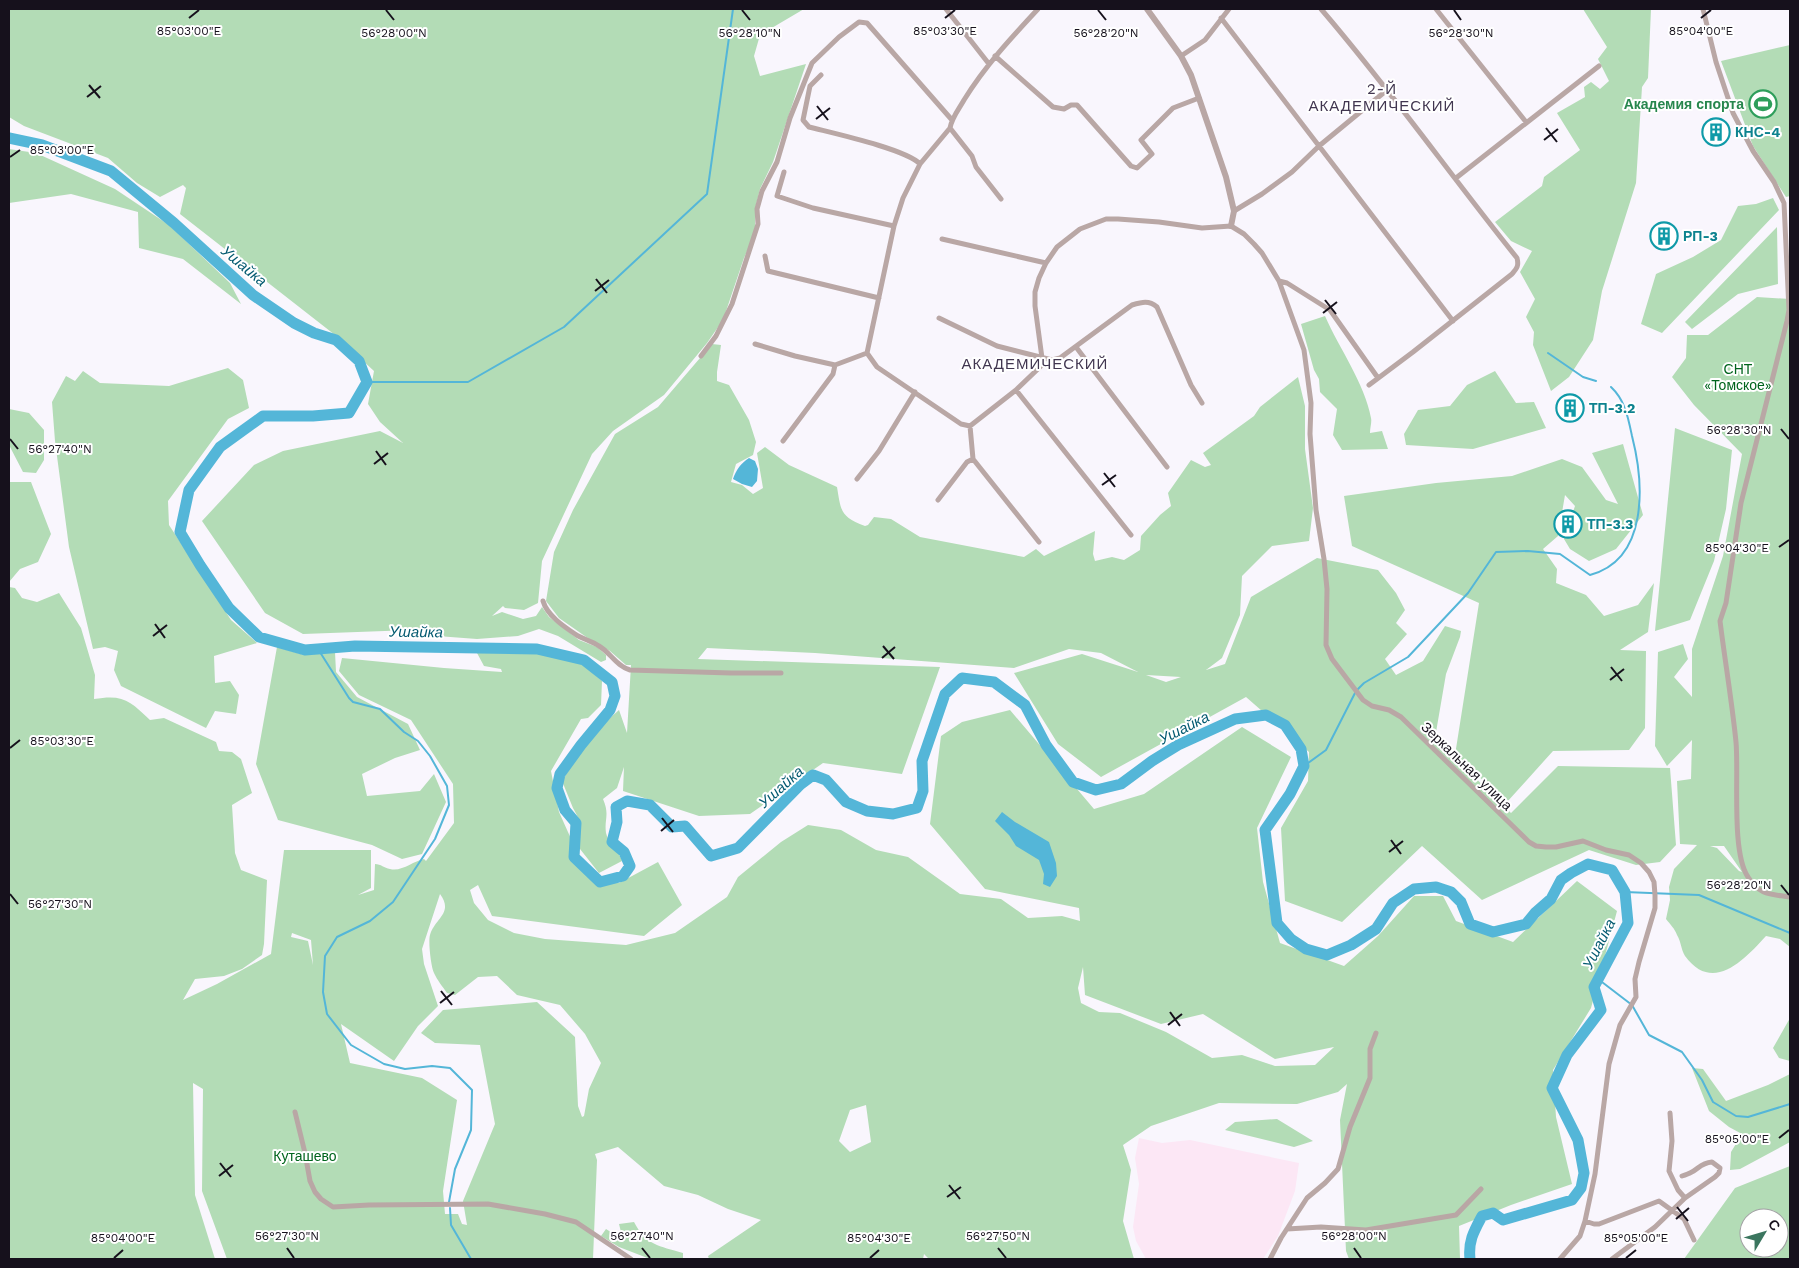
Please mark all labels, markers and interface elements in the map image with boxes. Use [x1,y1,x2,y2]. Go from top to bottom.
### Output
text: 85°03'00"E [157,24,222,38]
text: 85°03'30"E [913,24,977,38]
text: 85°04'00"E [1669,24,1734,38]
text: 56°28'00"N [361,26,427,40]
text: 56°28'10"N [719,26,781,40]
text: 56°28'20"N [1073,26,1139,40]
text: 56°28'30"N [1428,26,1494,40]
district label: 2-Й АКАДЕМИЧЕСКИЙ [1309,80,1455,115]
sports icon: Академия спорта [1748,89,1778,119]
place label: Академия спорта [1624,96,1744,112]
building icon: КНС-4 [1701,117,1731,147]
place label: КНС-4 [1735,124,1780,140]
text: 85°03'00"E [30,143,95,157]
building icon: РП-3 [1649,221,1679,251]
place label: РП-3 [1683,228,1718,244]
water label: Ушайка [217,241,270,290]
district label: АКАДЕМИЧЕСКИЙ [962,355,1108,373]
park label: СНТ «Томское» [1704,361,1772,393]
building icon: ТП-3.2 [1555,393,1585,423]
place label: ТП-3.2 [1589,400,1635,416]
text: 56°28'30"N [1706,423,1772,437]
text: 56°27'40"N [28,442,92,456]
building icon: ТП-3.3 [1553,509,1583,539]
place label: ТП-3.3 [1587,516,1633,532]
text: 85°04'30"E [1705,541,1769,555]
water label: Ушайка [388,623,443,641]
water label: Ушайка [1155,708,1212,749]
street label: Зеркальная улица [1418,719,1516,814]
text: 85°03'30"E [30,734,94,748]
water label: Ушайка [754,762,807,812]
text: 56°28'20"N [1706,878,1772,892]
text: 56°27'30"N [28,897,92,911]
water label: Ушайка [1578,916,1619,973]
text: 85°05'00"E [1705,1132,1770,1146]
park label: Куташево [273,1148,337,1164]
north arrow [1739,1208,1789,1258]
text: С [1765,1216,1784,1234]
text: 56°27'30"N [255,1229,319,1243]
text: 56°27'40"N [610,1229,674,1243]
text: 56°27'50"N [966,1229,1030,1243]
text: 56°28'00"N [1321,1229,1387,1243]
text: 85°04'00"E [91,1231,156,1245]
text: 85°04'30"E [847,1231,911,1245]
text: 85°05'00"E [1604,1231,1669,1245]

